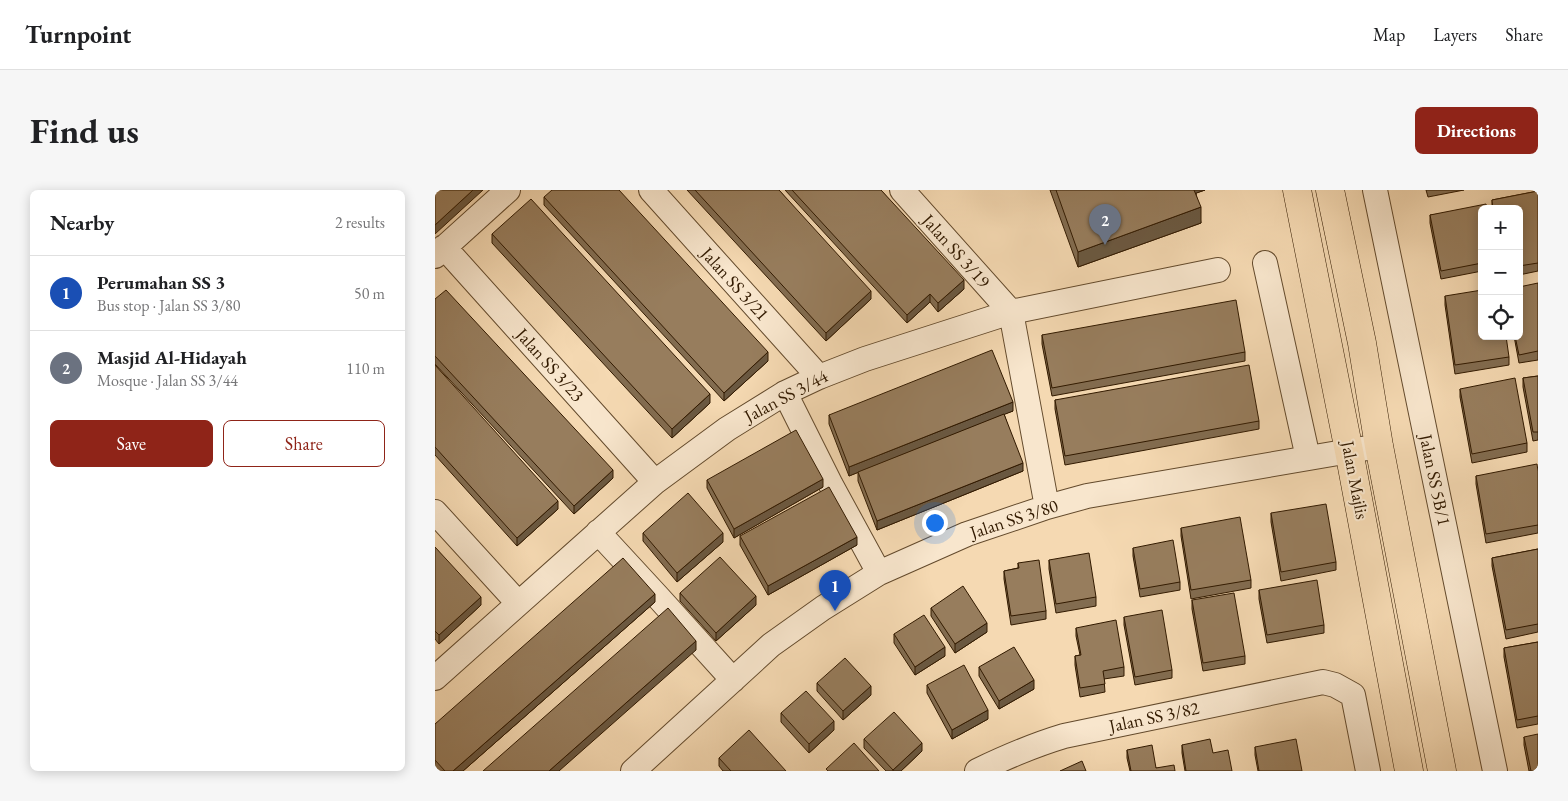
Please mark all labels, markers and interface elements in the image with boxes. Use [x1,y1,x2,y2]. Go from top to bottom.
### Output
text: Turnpoint [25,19,131,50]
text: Map [1373,23,1405,46]
text: Layers [1433,23,1477,46]
text: Share [1505,23,1543,46]
button: Directions [1415,107,1538,154]
text: Find us [30,108,139,153]
pin: 2 [1089,204,1121,245]
map controls [1478,205,1523,340]
button: + [1478,205,1523,250]
street label: Jalan SS 3/19 [916,208,996,293]
text: Nearby [50,209,114,236]
text: 2 results [335,212,385,233]
street label: Jalan SS 3/21 [695,241,774,325]
button: − [1478,250,1523,295]
text: Perumahan SS 3 [97,270,225,295]
text: 1 [62,283,70,304]
text: 50 m [354,283,385,304]
text: Bus stop · Jalan SS 3/80 [97,295,240,316]
button: locate [1478,295,1523,340]
street label: Jalan SS 3/23 [510,322,589,406]
text: Masjid Al-Hidayah [97,345,247,370]
text: 2 [62,358,70,379]
text: 110 m [346,358,385,379]
street label: Jalan SS 3/44 [738,364,832,428]
text: Mosque · Jalan SS 3/44 [97,370,238,391]
button: Save [50,420,213,467]
button: Share [223,420,385,467]
street label: Jalan SS 5B/1 [1414,430,1456,528]
street label: Jalan Majlis [1336,437,1374,521]
street label: Jalan SS 3/80 [965,493,1061,544]
your location [922,510,948,536]
pin: 1 [819,570,851,611]
street label: Jalan SS 3/82 [1105,696,1201,738]

